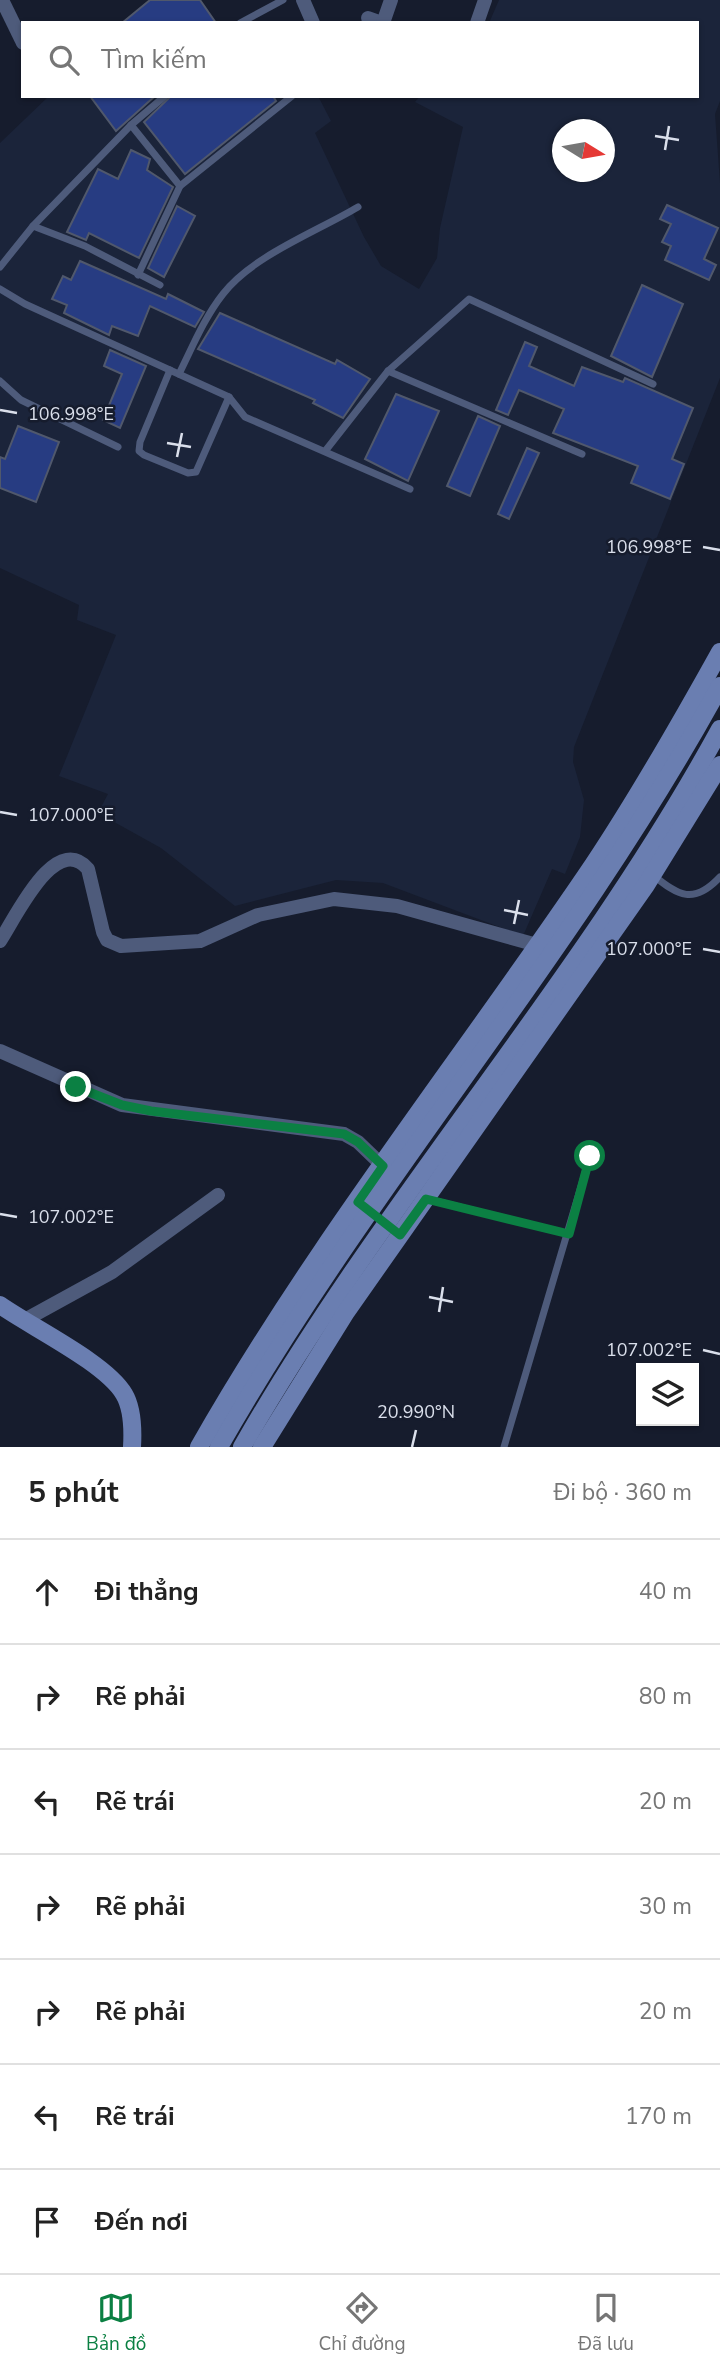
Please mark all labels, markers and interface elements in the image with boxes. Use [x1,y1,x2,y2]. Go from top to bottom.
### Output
search box [21,21,699,98]
icon: search [45,41,83,79]
text: Tìm kiếm [101,42,207,77]
north arrow [552,119,615,182]
text: 106.998°E [28,402,114,426]
text: 106.998°E [606,535,692,559]
text: 107.000°E [28,803,114,827]
text: 107.000°E [606,937,692,961]
route end [60,1071,91,1102]
route start [574,1140,605,1171]
text: 107.002°E [28,1205,114,1229]
text: 107.002°E [606,1338,692,1362]
map controls [636,1363,699,1426]
button: layers [636,1363,699,1426]
text: 20.990°N [377,1400,455,1424]
text: 5 phút [28,1472,119,1513]
text: Đi bộ · 360 m [553,1477,692,1508]
icon: ahead [28,1573,66,1611]
text: Đi thẳng [95,1574,199,1609]
text: 40 m [639,1576,692,1607]
icon: right [28,1678,66,1716]
text: Rẽ phải [95,1679,185,1714]
text: 80 m [639,1681,692,1712]
icon: left [28,1783,66,1821]
text: Rẽ trái [95,1784,175,1819]
text: 20 m [639,1786,692,1817]
icon: right [28,1888,66,1926]
text: Rẽ phải [95,1889,185,1924]
text: 30 m [639,1891,692,1922]
icon: right [28,1993,66,2031]
text: Rẽ phải [95,1994,185,2029]
text: 20 m [639,1996,692,2027]
icon: left [28,2098,66,2136]
text: Rẽ trái [95,2099,175,2134]
text: 170 m [625,2101,692,2132]
icon: arrive [28,2203,66,2241]
text: Đến nơi [95,2204,188,2239]
tab: Bản đồ [86,2289,146,2357]
tab: Chỉ đường [319,2289,406,2357]
tab: Đã lưu [578,2289,634,2357]

